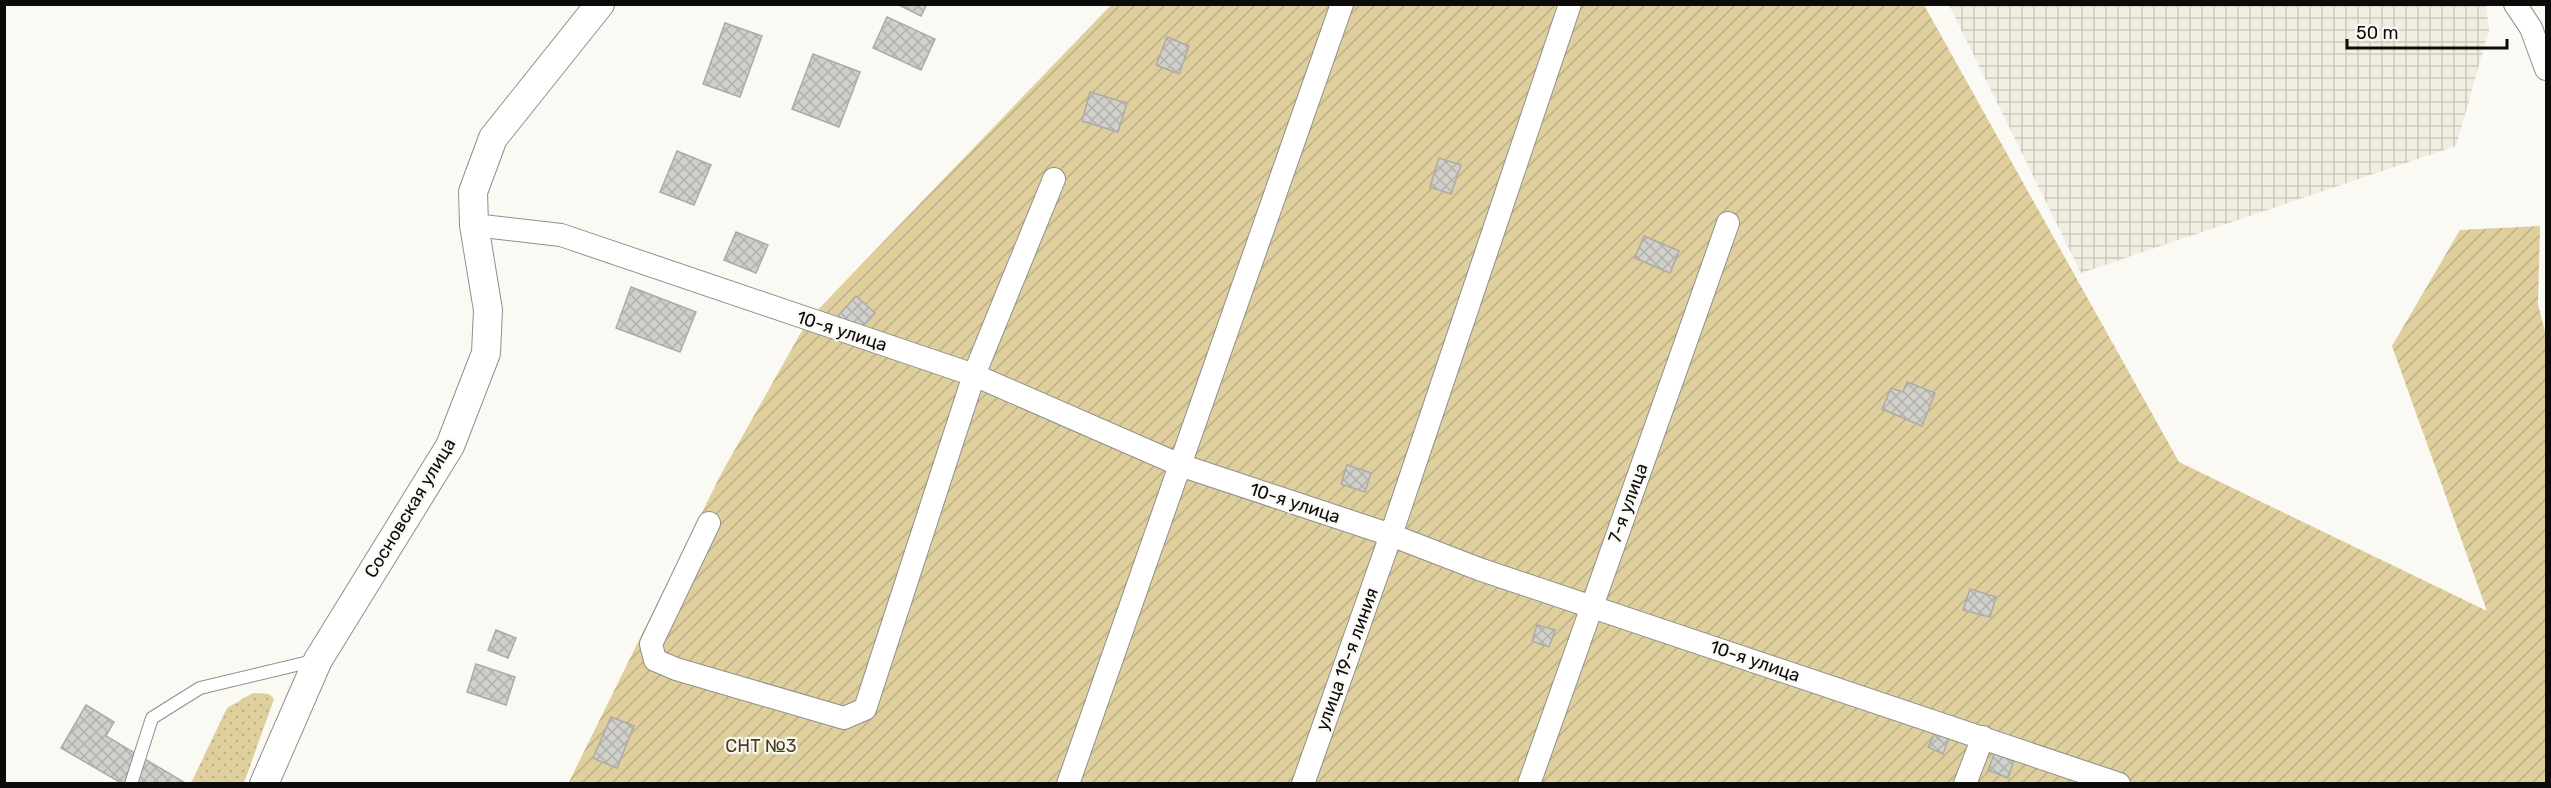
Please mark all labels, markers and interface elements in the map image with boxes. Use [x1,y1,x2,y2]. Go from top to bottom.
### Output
scale bar [2347,12,2508,50]
text: 50 m [2356,22,2399,44]
street label: 10-я улица [794,306,890,356]
street label: Сосновская улица [360,434,460,582]
street label: 7-я улица [1603,460,1653,546]
street label: 10-я улица [1247,478,1343,528]
street label: улица 19-я линия [1311,585,1383,733]
street label: 10-я улица [1707,635,1803,687]
park label: СНТ №3 [725,735,797,757]

